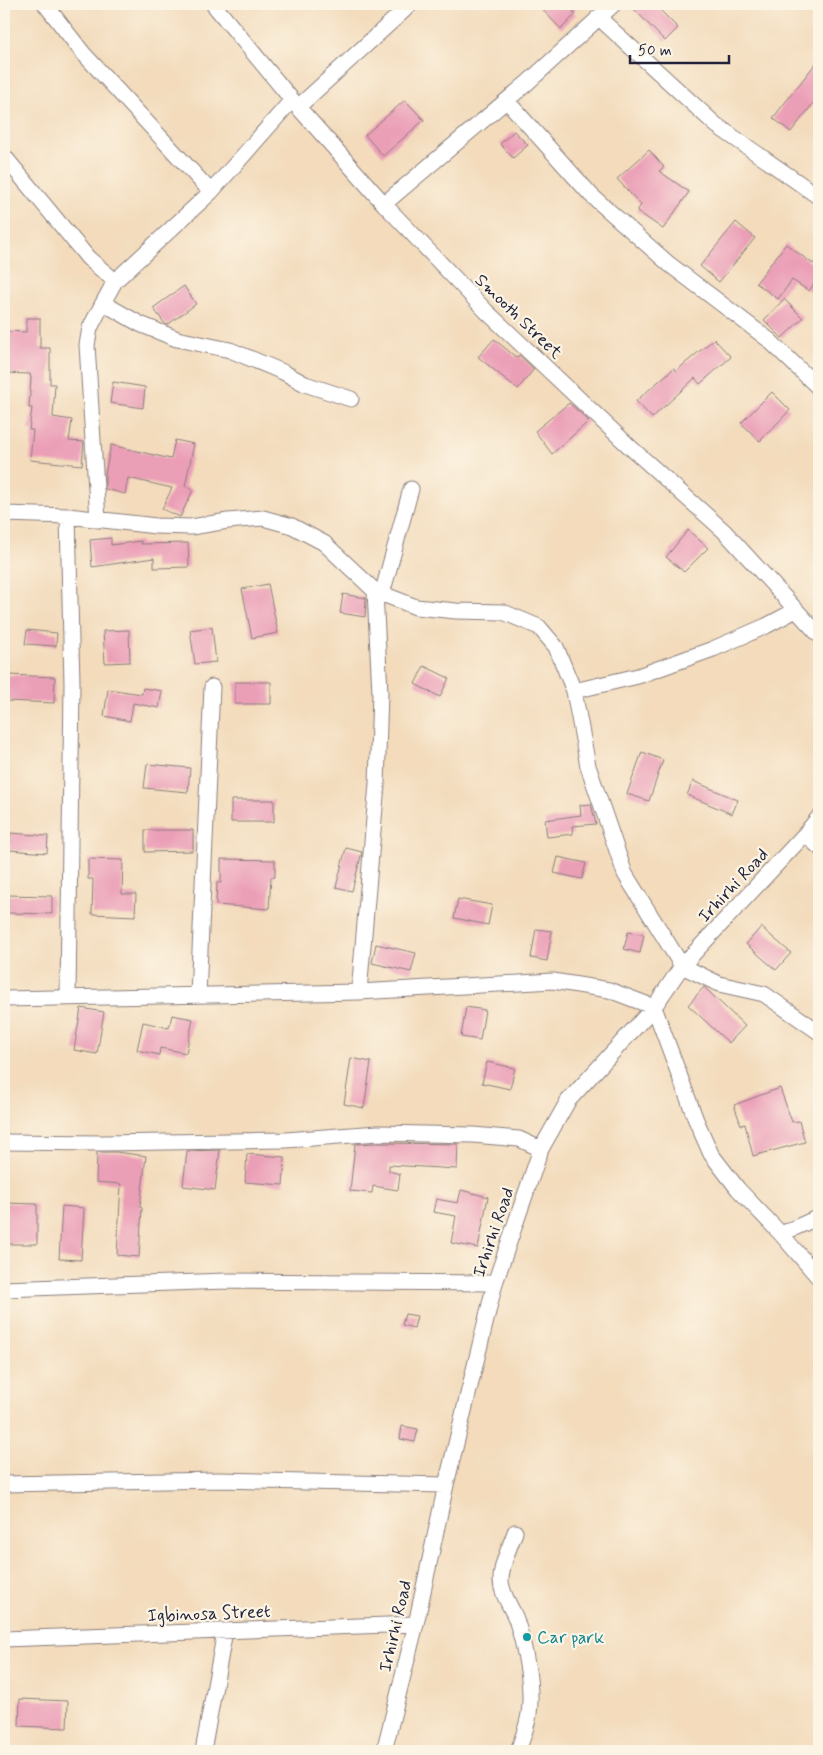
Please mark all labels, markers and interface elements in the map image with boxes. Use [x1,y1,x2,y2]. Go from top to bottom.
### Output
scale bar [630,32,729,64]
text: 50 m [638,41,672,61]
street label: Smooth Street [469,269,568,365]
street label: Irhirhi Road [693,843,774,928]
street label: Irhirhi Road [467,1184,520,1280]
street label: Irhirhi Road [374,1578,418,1674]
street label: Igbinosa Street [147,1600,271,1628]
place label: Car park [537,1626,604,1650]
marker: Car park [521,1631,533,1643]

